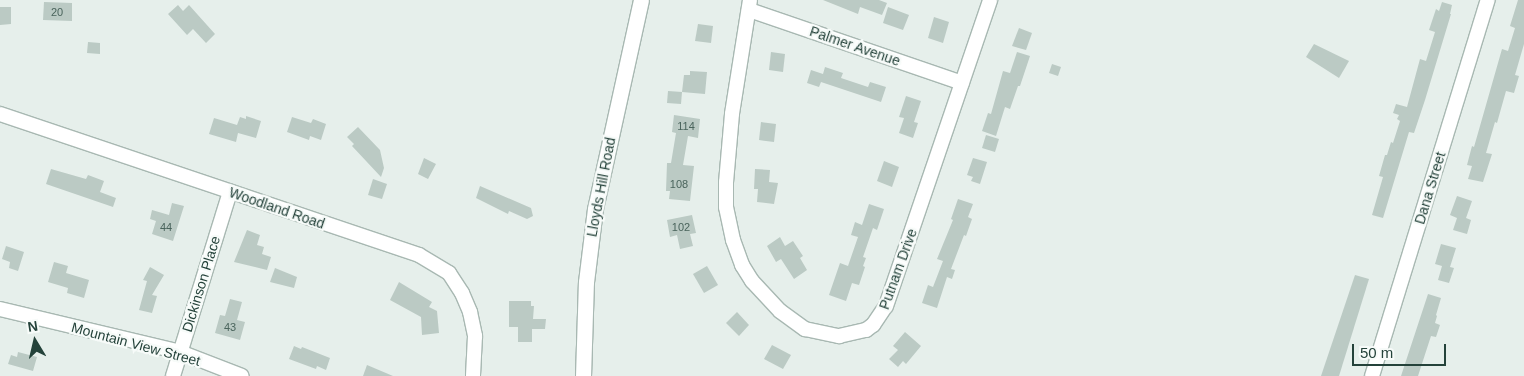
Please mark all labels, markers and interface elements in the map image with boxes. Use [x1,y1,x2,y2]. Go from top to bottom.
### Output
house number: 20 [51,5,63,19]
street label: Palmer Avenue [807,23,903,69]
house number: 114 [677,119,695,133]
street label: Lloyds Hill Road [583,136,619,238]
street label: Dana Street [1411,150,1449,226]
house number: 108 [670,177,688,191]
street label: Woodland Road [227,184,327,232]
house number: 44 [160,220,172,234]
house number: 102 [672,220,690,234]
street label: Putnam Drive [876,226,920,312]
street label: Dickinson Place [178,234,224,334]
north arrow [10,316,60,366]
text: N [26,317,39,335]
street label: Mountain View Street [70,319,202,369]
house number: 43 [224,320,236,334]
scale bar [1354,334,1448,366]
text: 50 m [1360,344,1393,361]

